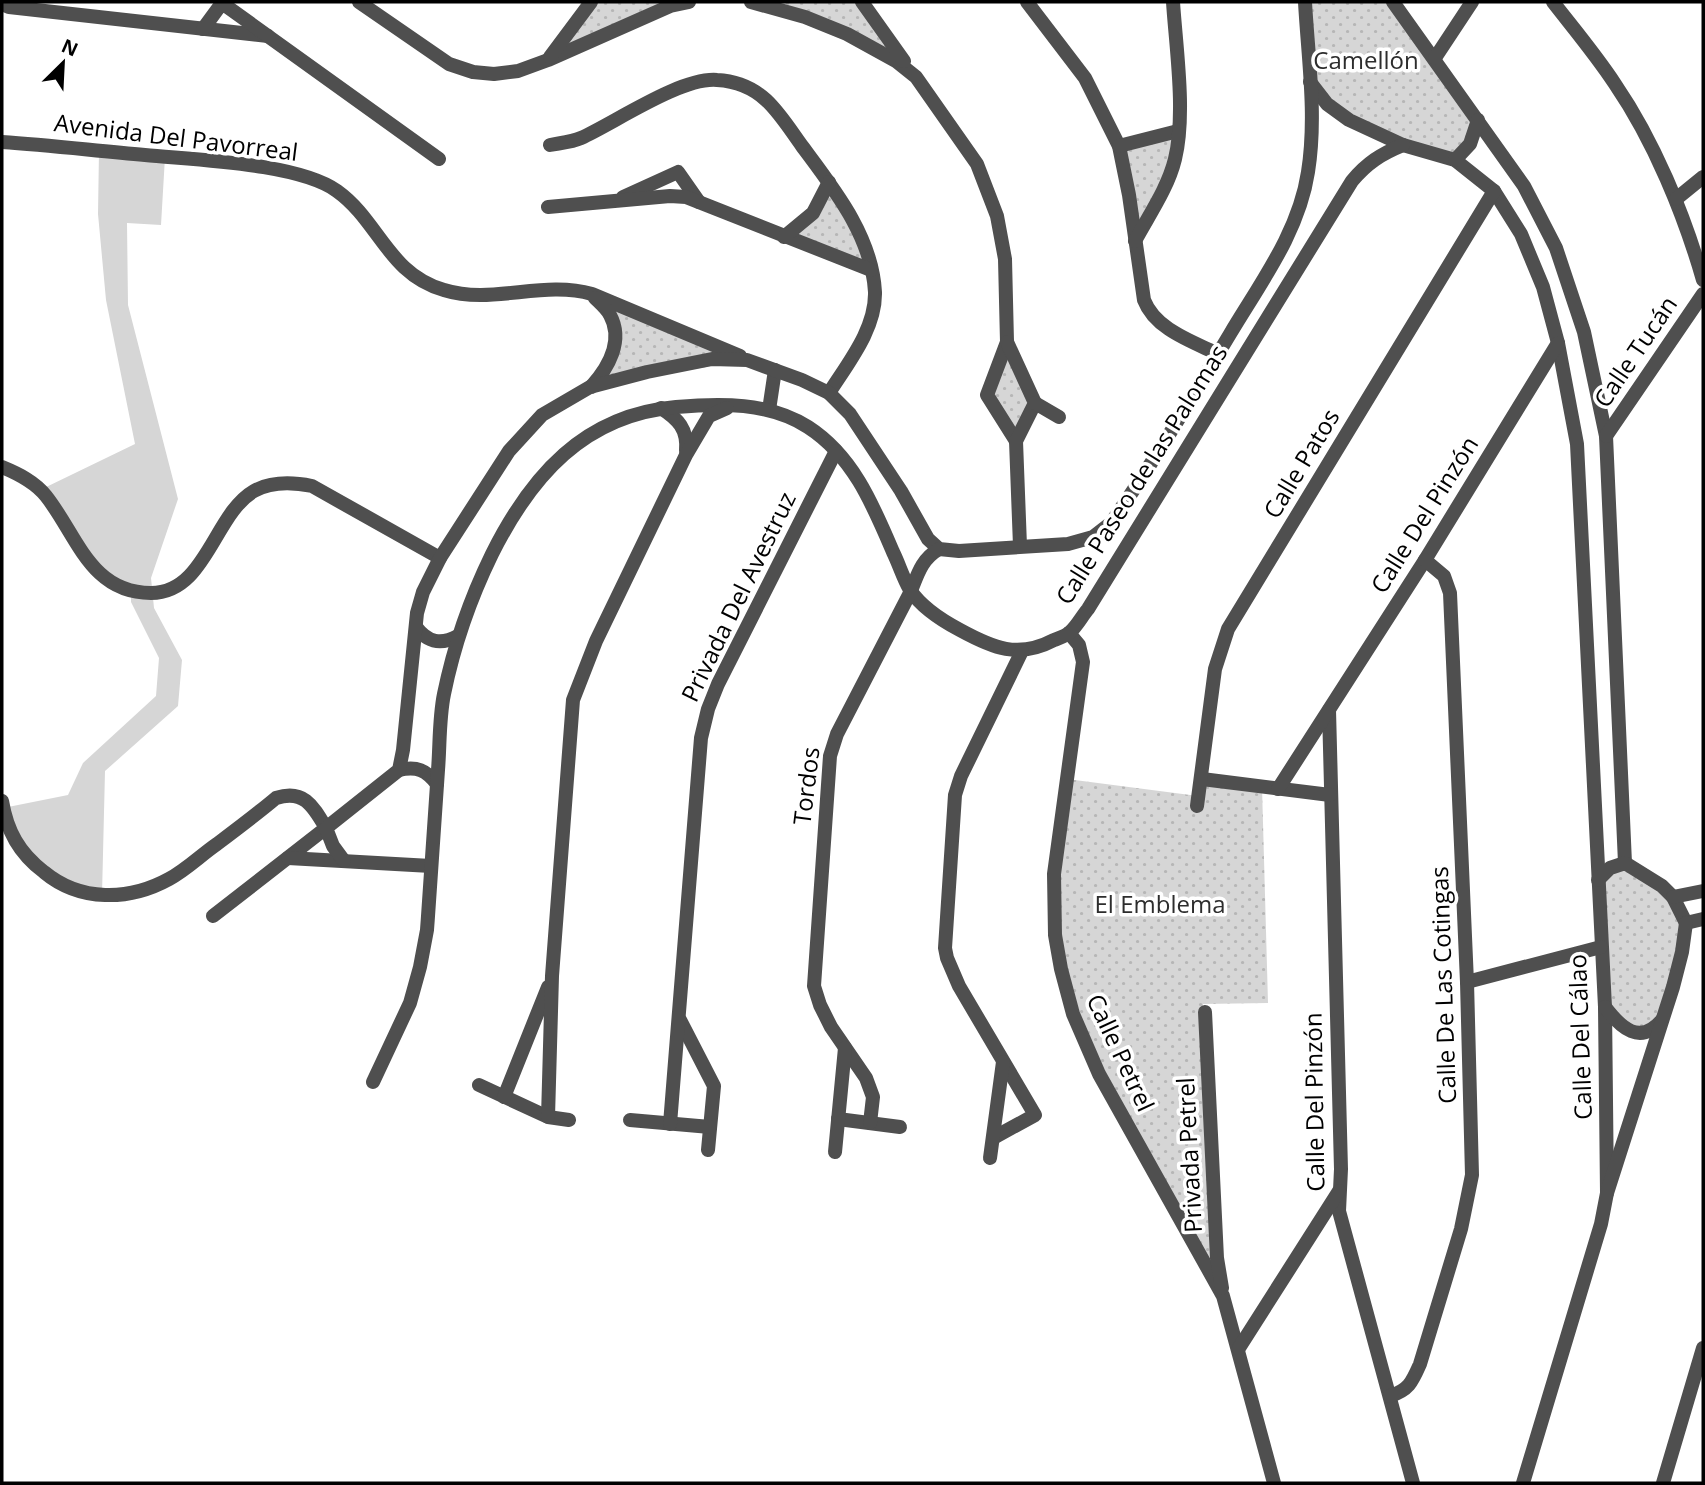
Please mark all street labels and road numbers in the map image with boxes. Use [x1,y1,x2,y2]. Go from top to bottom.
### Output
street label: Avenida Del Pavorreal [52,105,300,168]
street label: Calle Tucán [1585,289,1684,413]
street label: Calle Paseo de las Palomas [1047,338,1234,610]
street label: Calle Patos [1255,402,1346,524]
street label: Calle Del Pinzón [1362,430,1485,599]
street label: Privada Del Avestruz [673,486,803,707]
street label: Tordos [784,745,827,827]
street label: Calle De Las Cotingas [1422,866,1463,1104]
street label: Calle Del Cálao [1560,954,1599,1120]
street label: Calle Petrel [1080,988,1163,1116]
street label: Calle Del Pinzón [1295,1012,1332,1192]
street label: Privada Petrel [1168,1076,1209,1234]

